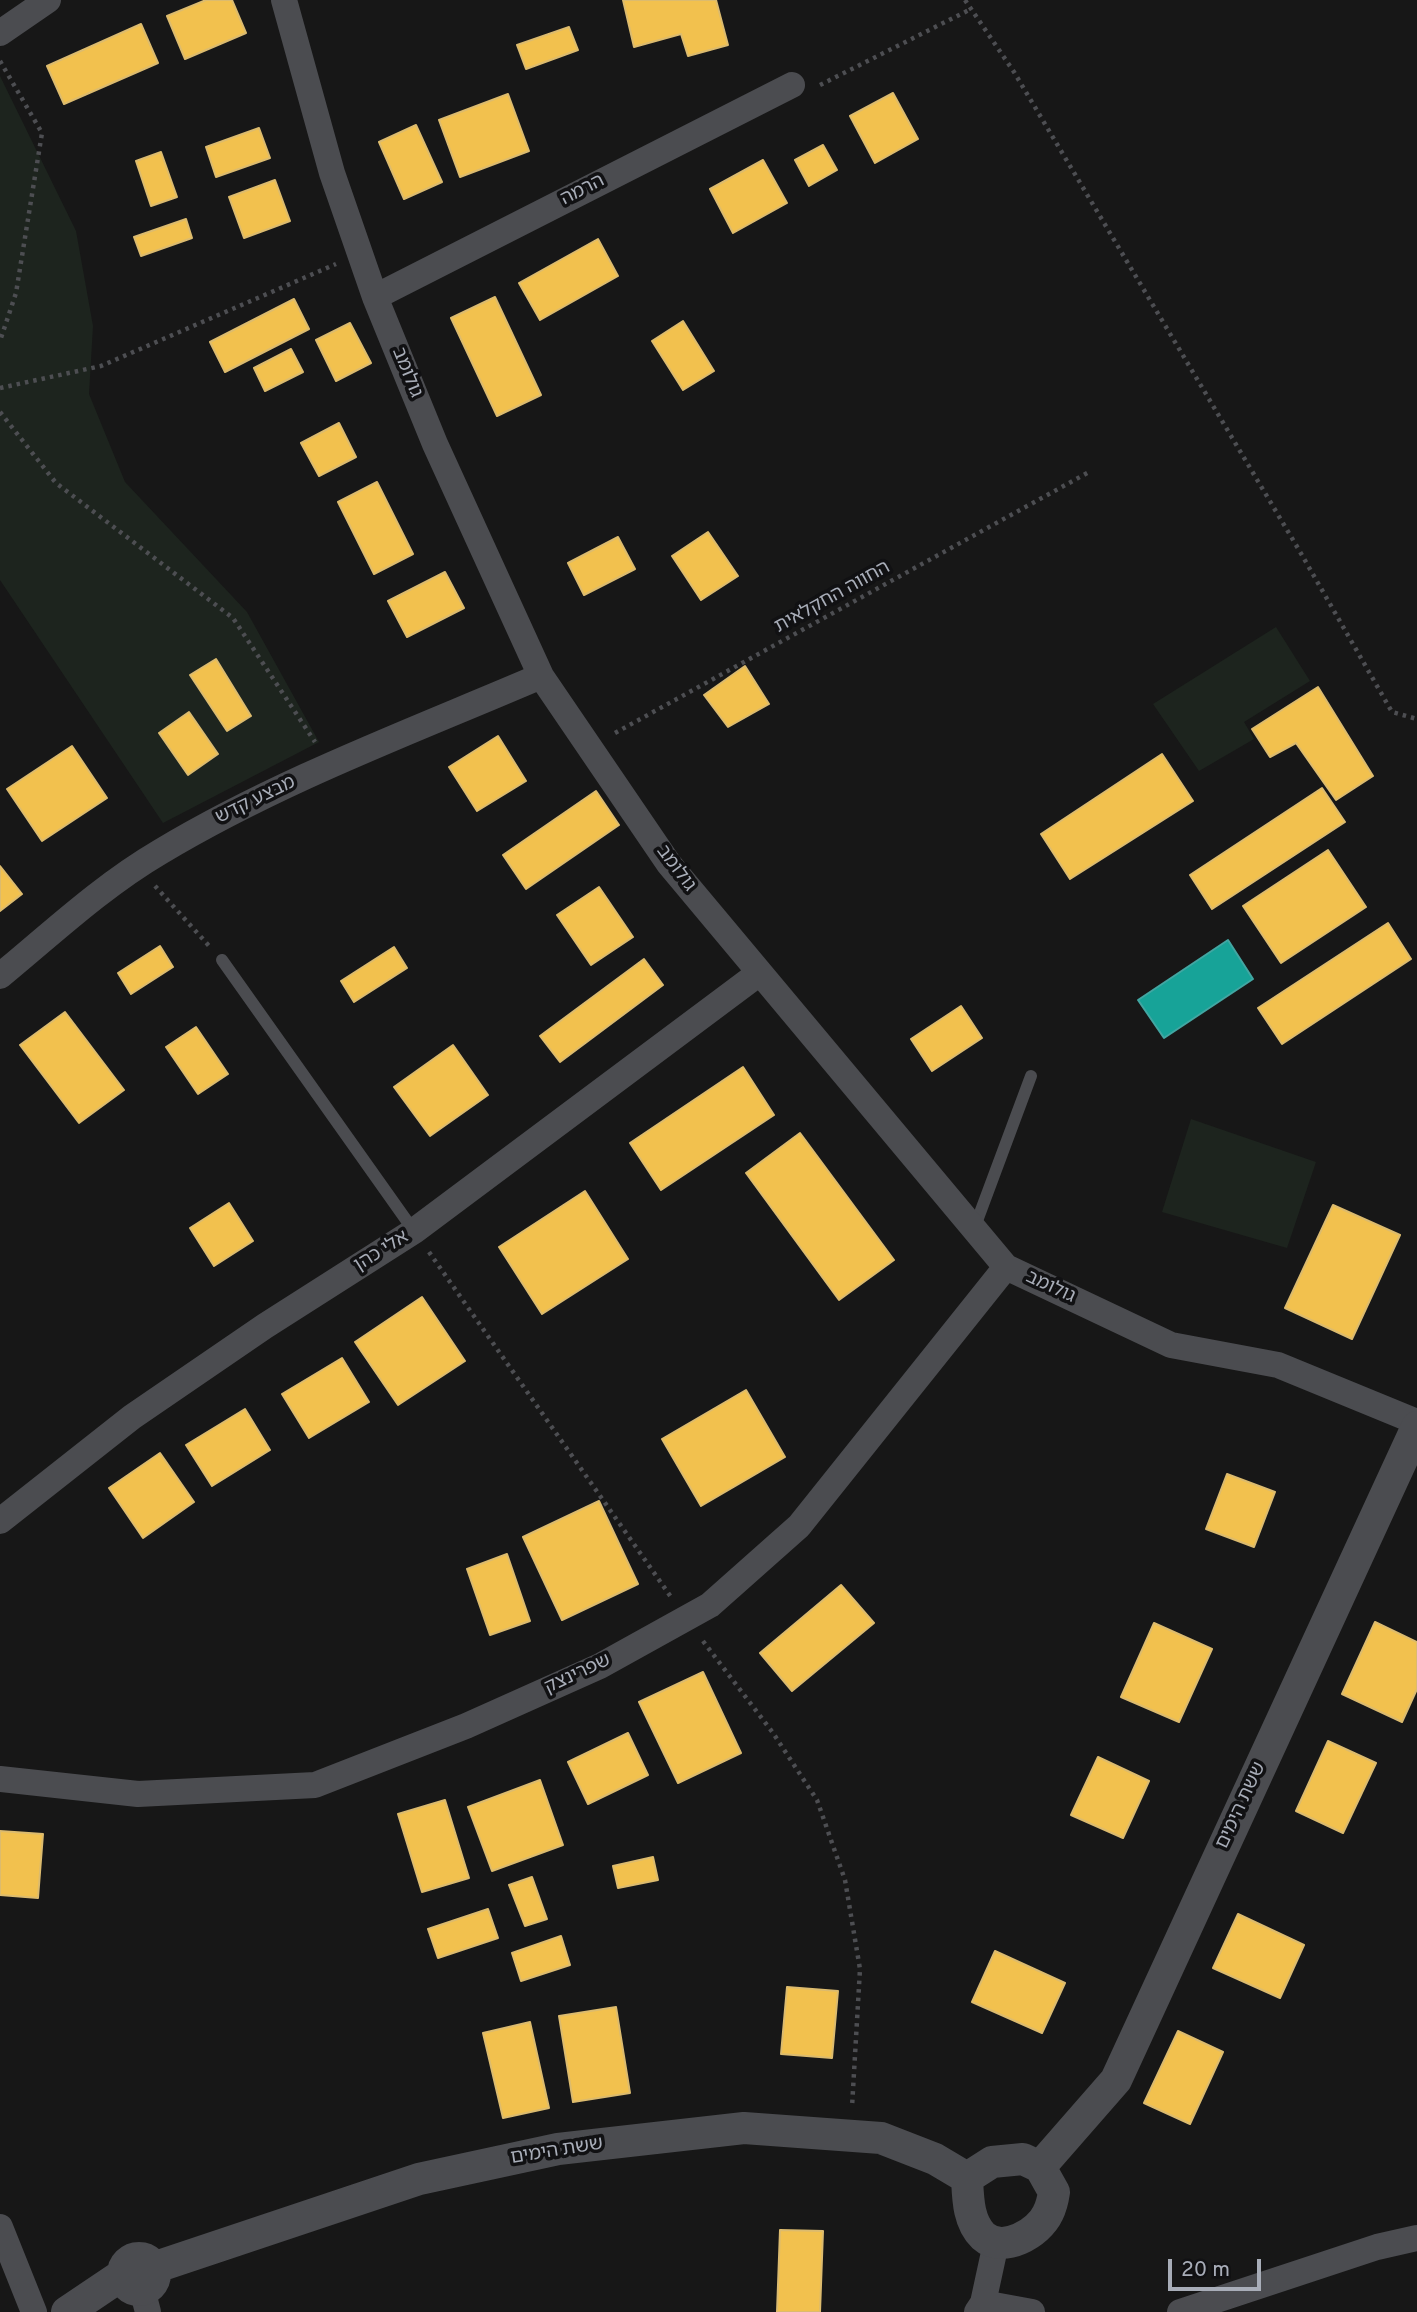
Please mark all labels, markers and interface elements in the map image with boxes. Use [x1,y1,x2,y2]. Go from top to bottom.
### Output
street label: הרמה [557,170,609,212]
street label: גולומב [386,345,426,401]
street label: החווה החקלאית [771,557,895,639]
street label: מבצע קדש [212,772,300,830]
street label: גולומב [650,841,700,897]
street label: אלי כהן [351,1226,413,1278]
street label: גולומב [1022,1267,1078,1309]
street label: שפרינצק [541,1650,615,1700]
street label: ששת הימים [1212,1759,1272,1853]
street label: ששת הימים [509,2133,605,2171]
scale bar [1172,2246,1265,2290]
text: 20 m [1181,2257,1230,2284]

